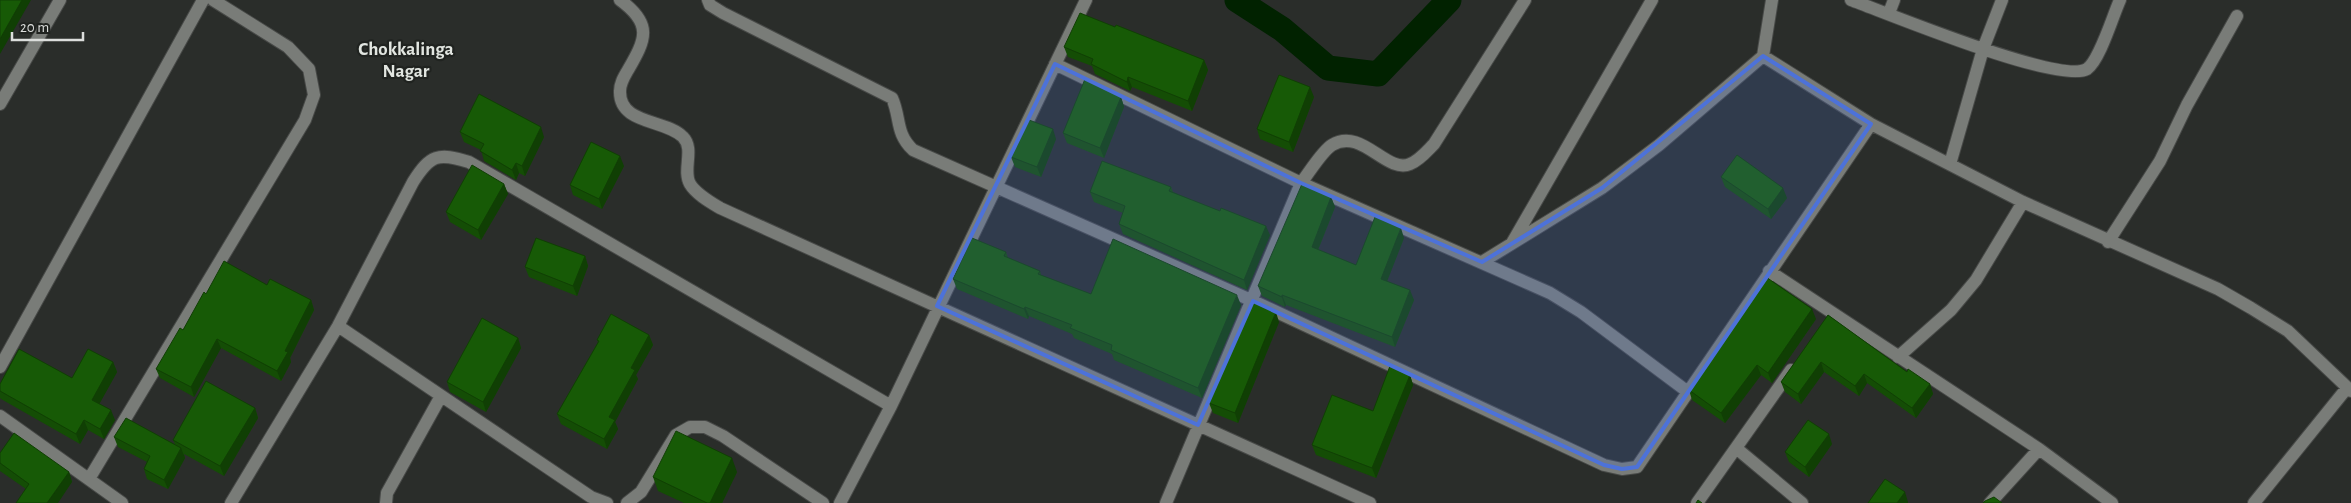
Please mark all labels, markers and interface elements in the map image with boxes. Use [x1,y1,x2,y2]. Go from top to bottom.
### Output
scale bar [12,10,84,42]
text: 20 m [20,20,49,35]
district label: Chokkalinga Nagar [358,40,454,81]

